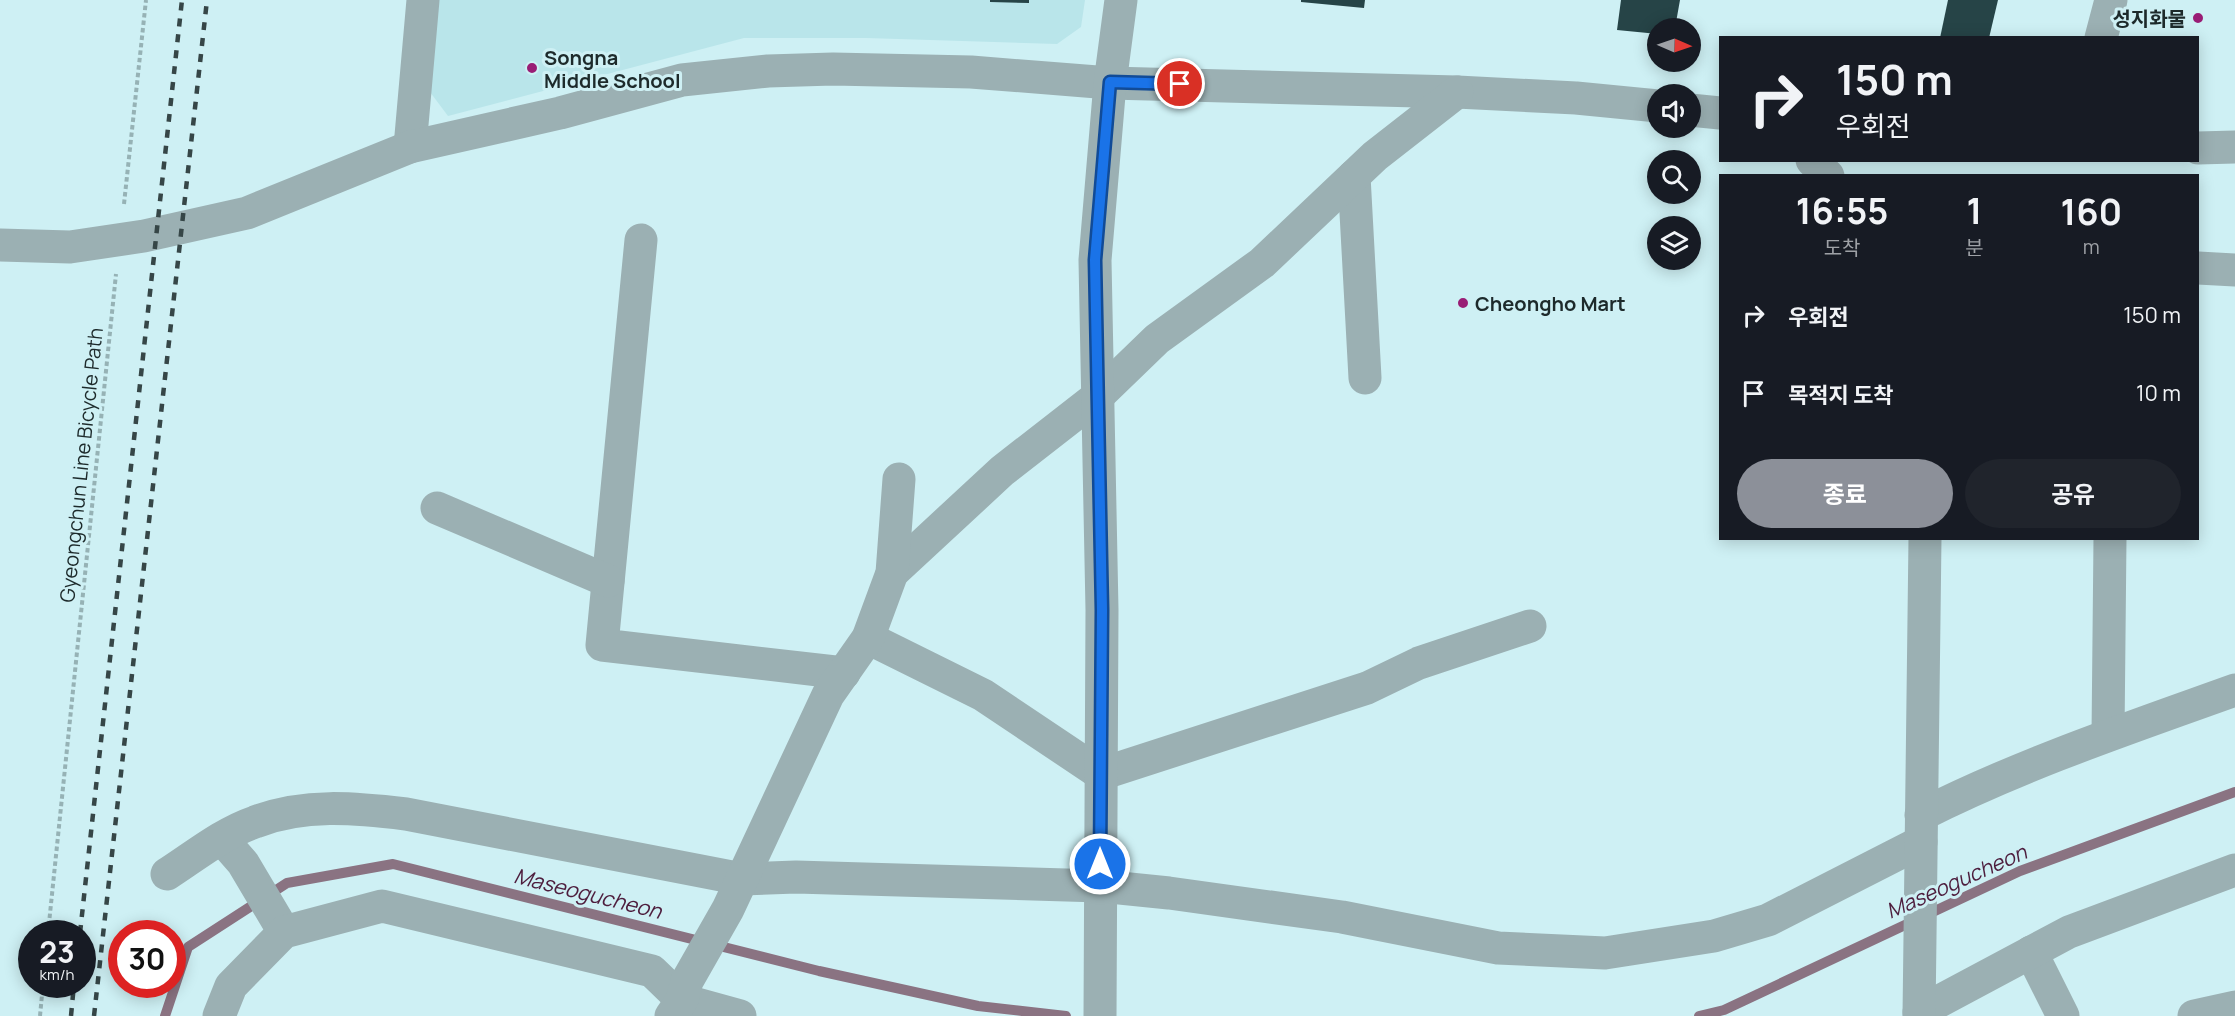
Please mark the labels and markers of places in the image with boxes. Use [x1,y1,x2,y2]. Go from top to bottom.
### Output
place label: 성지화물 [2112,5,2186,32]
marker: 성지화물 [2191,11,2205,25]
place label: Songna Middle School [544,44,681,94]
pin [1154,58,1205,109]
marker: Songna Middle School [525,61,539,75]
place label: Cheongho Mart [1475,290,1626,317]
marker: Cheongho Mart [1456,296,1470,310]

